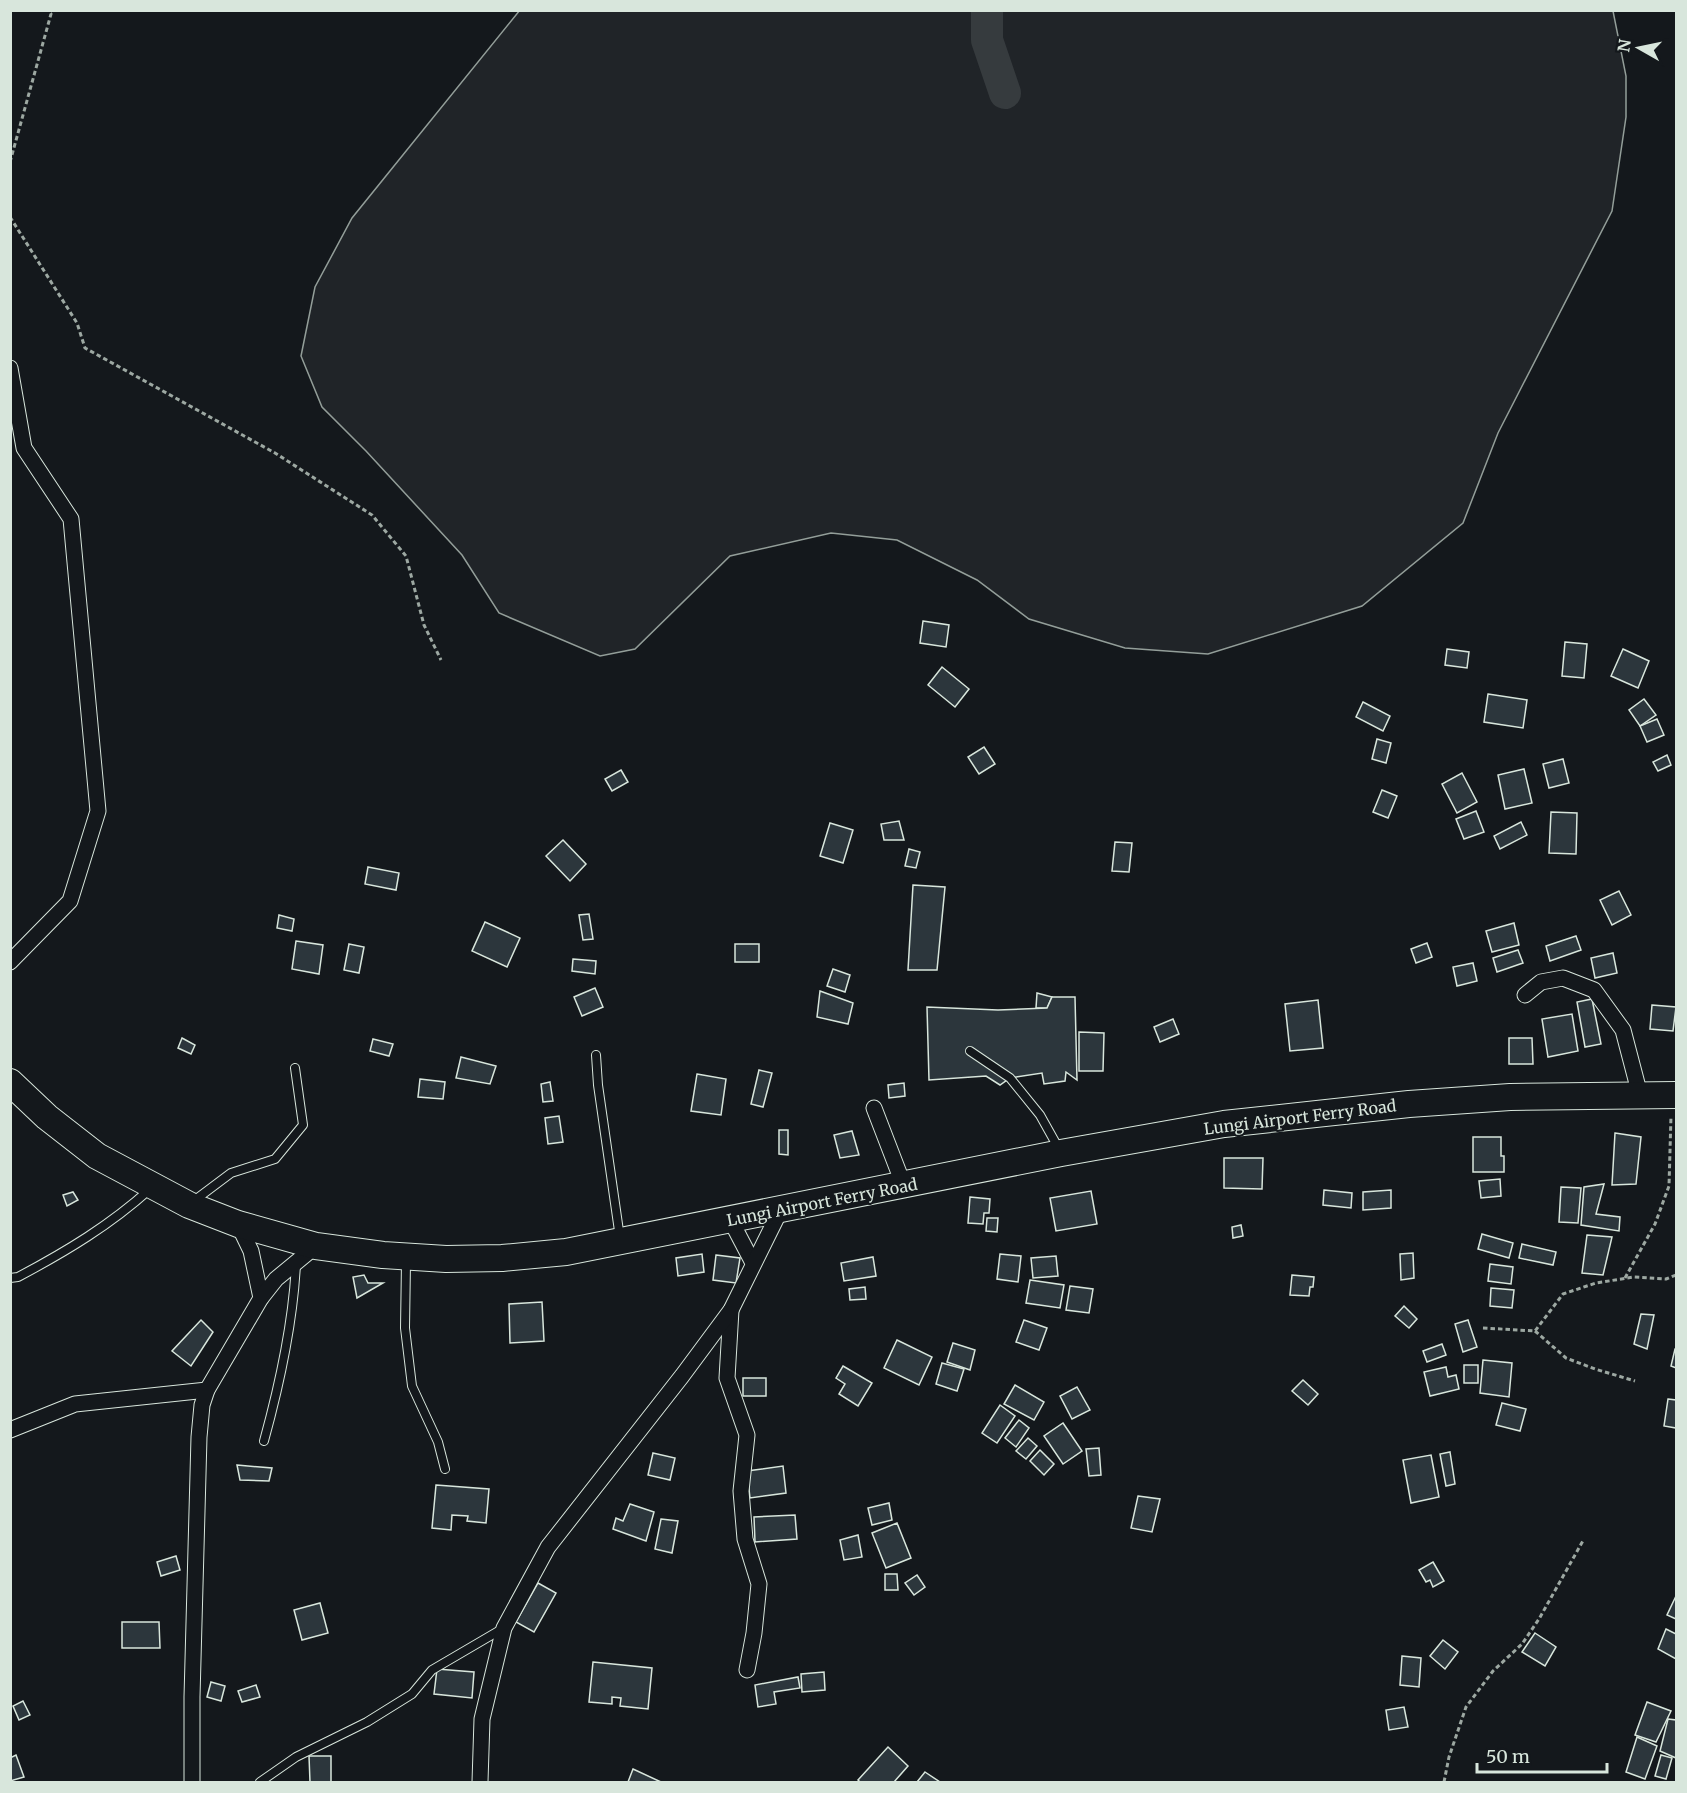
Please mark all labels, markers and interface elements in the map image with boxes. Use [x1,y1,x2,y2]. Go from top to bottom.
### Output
north arrow [1609,18,1669,78]
text: N [1613,37,1635,53]
street label: Lungi Airport Ferry Road [1203,1095,1398,1139]
street label: Lungi Airport Ferry Road [725,1174,919,1230]
scale bar [1477,1736,1608,1774]
text: 50 m [1486,1745,1530,1768]

